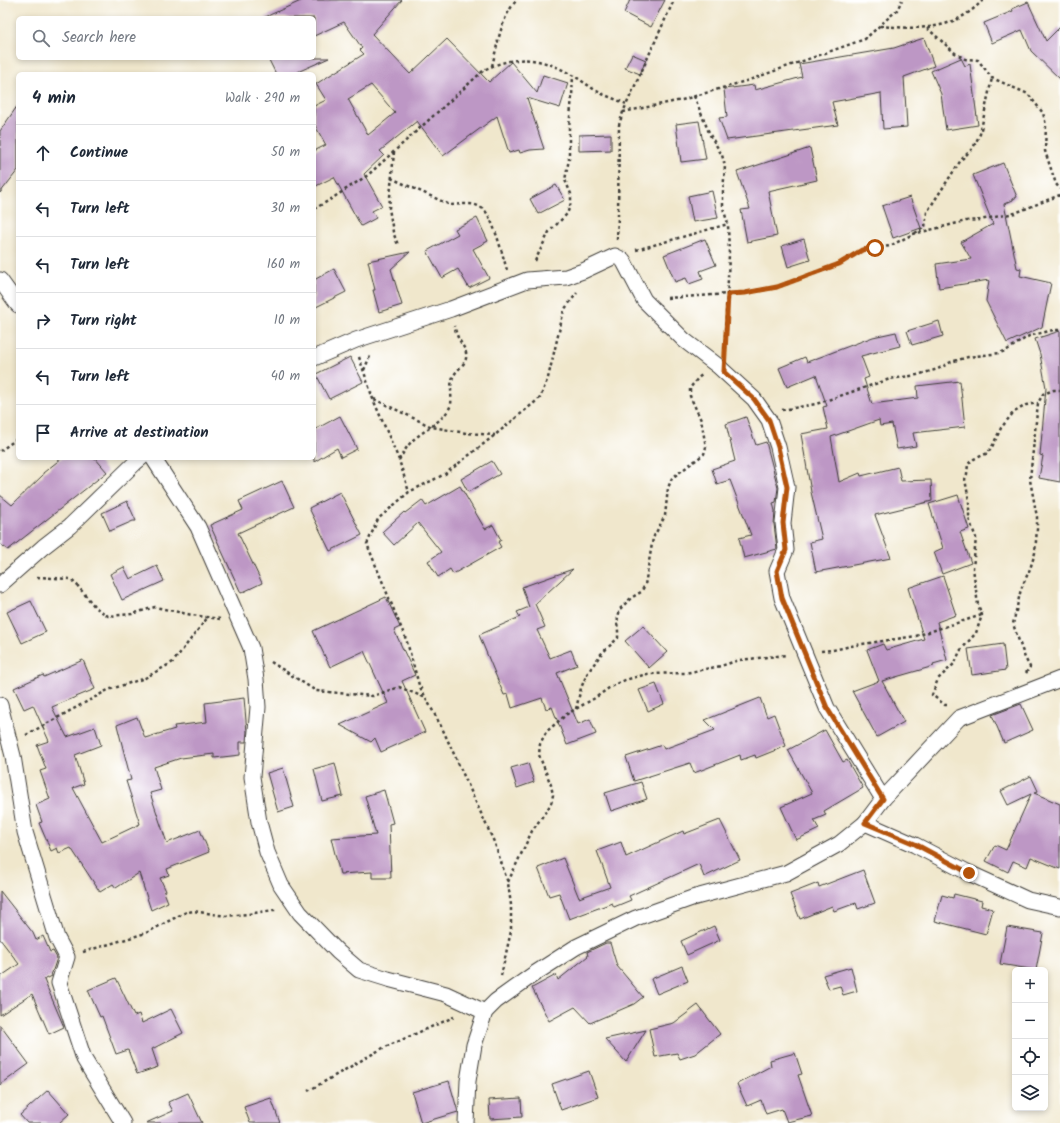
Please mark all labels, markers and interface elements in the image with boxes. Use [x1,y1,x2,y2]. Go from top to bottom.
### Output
search box [16,16,316,60]
text: Search here [62,26,136,50]
icon: search [30,27,52,49]
text: 4 min [32,85,76,112]
text: Walk · 290 m [225,88,300,109]
text: Continue [70,141,128,165]
icon: ahead [32,142,54,164]
text: 50 m [271,142,300,163]
text: Turn left [70,197,130,221]
icon: left [32,198,54,220]
text: 30 m [271,198,300,219]
route start [866,239,884,257]
text: Turn left [70,253,130,277]
icon: left [32,254,54,276]
text: 160 m [267,254,300,275]
text: Turn right [70,309,137,333]
icon: right [32,310,54,332]
text: 10 m [274,310,300,331]
text: Turn left [70,365,130,389]
icon: left [32,366,54,388]
text: 40 m [271,366,300,387]
text: Arrive at destination [70,421,209,445]
icon: arrive [32,422,54,444]
route end [960,864,978,882]
map controls [1012,967,1048,1111]
button: + [1012,967,1048,1003]
button: − [1012,1003,1048,1039]
button: locate [1012,1039,1048,1075]
button: layers [1012,1075,1048,1111]

